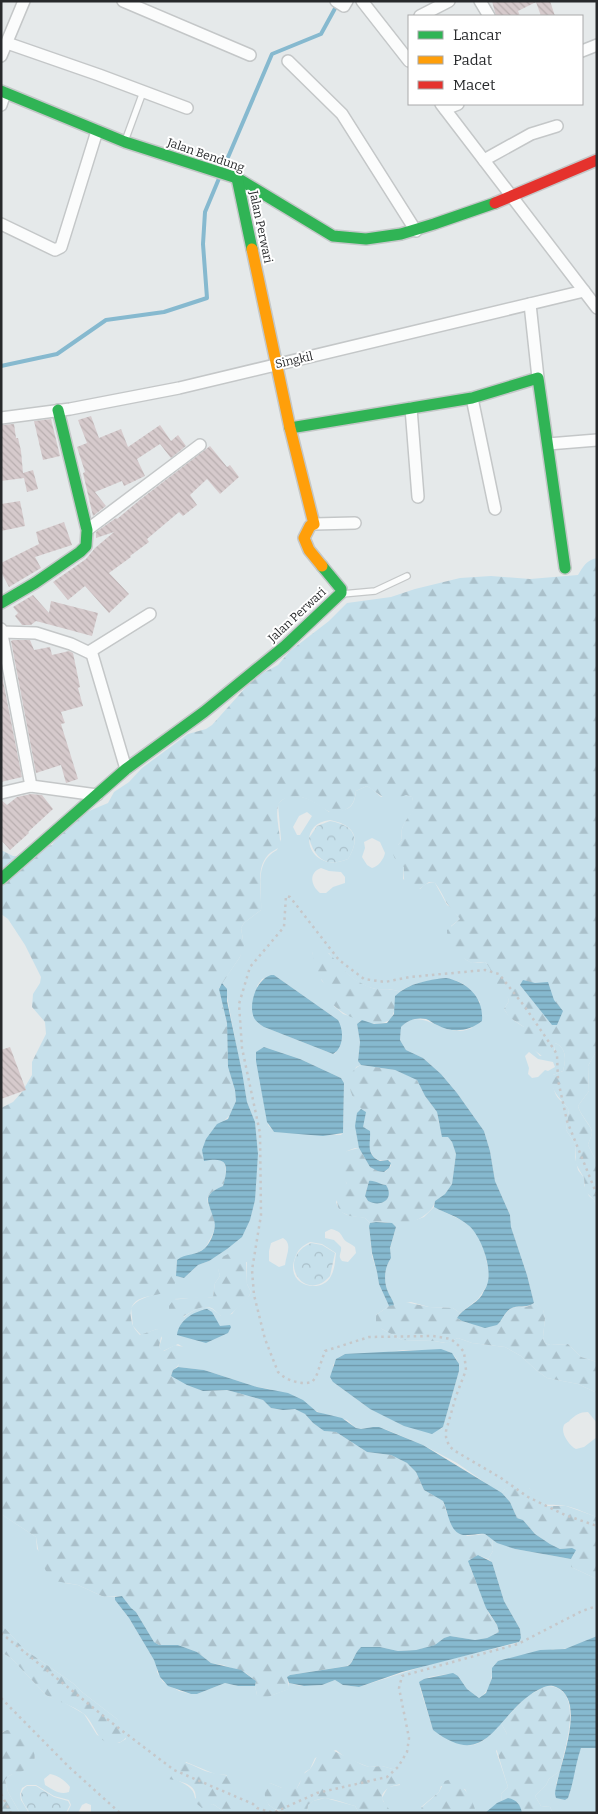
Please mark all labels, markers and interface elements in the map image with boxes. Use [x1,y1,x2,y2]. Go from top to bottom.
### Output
legend [408,15,583,105]
text: Lancar [453,26,501,44]
text: Padat [453,51,493,69]
text: Macet [453,76,496,94]
street label: Jalan Bendung [165,135,247,175]
street label: Jalan Perwari [246,189,276,265]
street label: Singkil [274,349,315,371]
street label: Jalan Perwari [265,584,329,646]

